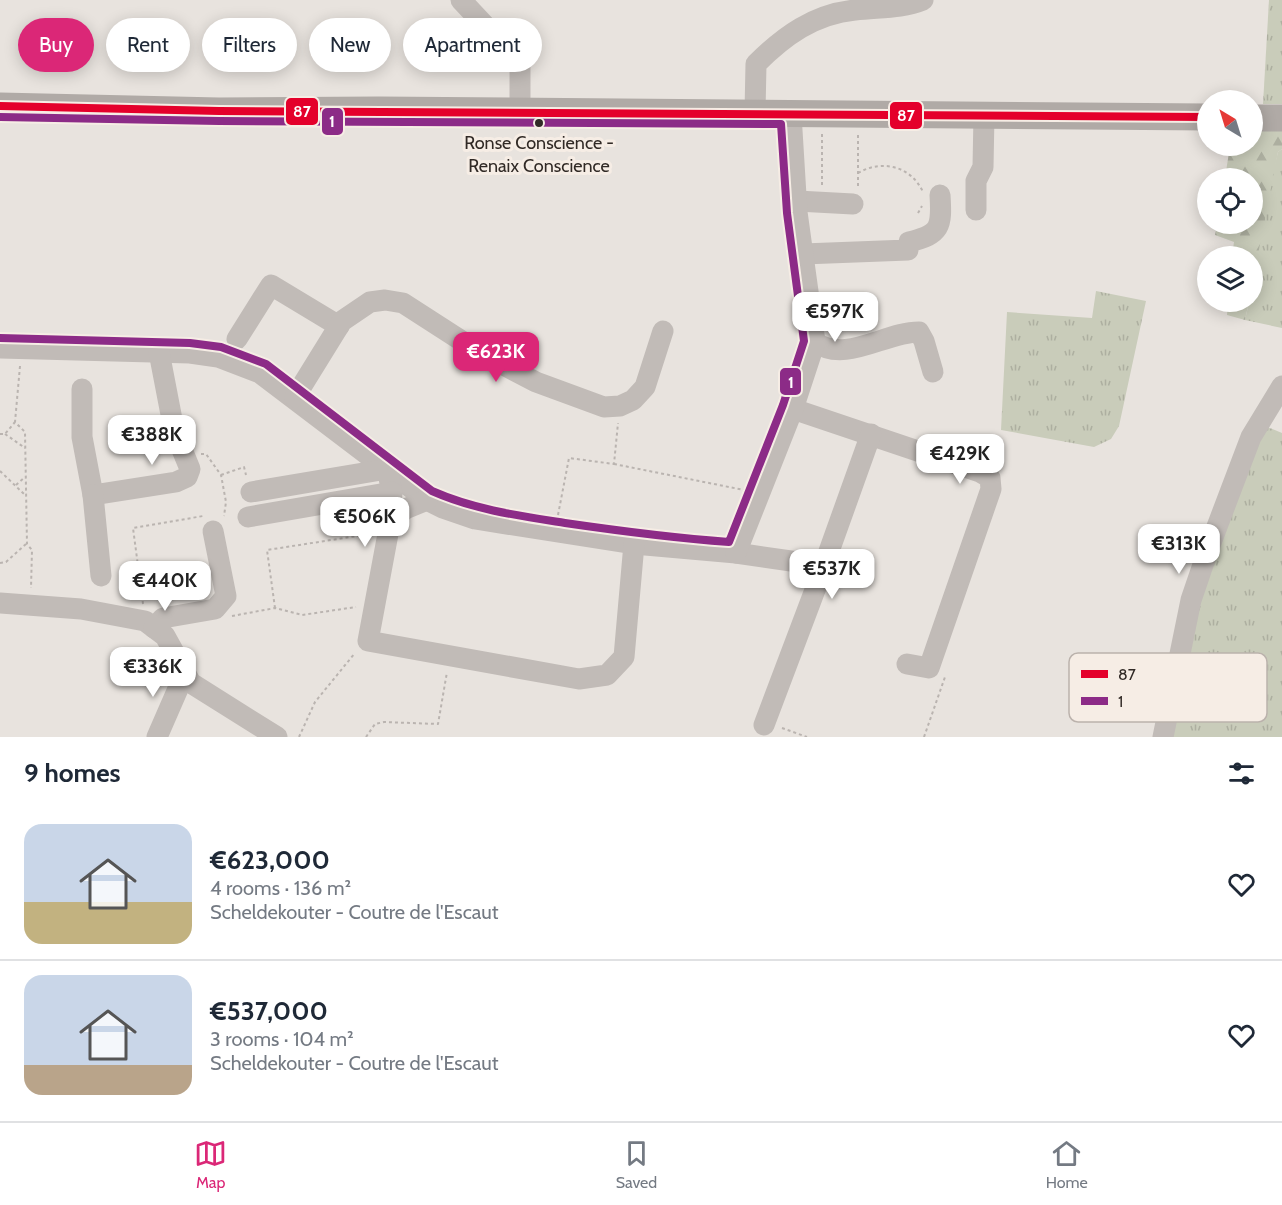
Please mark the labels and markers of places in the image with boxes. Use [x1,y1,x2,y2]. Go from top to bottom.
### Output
marker: Ronse Conscience - Renaix Conscience [533,117,545,129]
place label: Ronse Conscience - Renaix Conscience [464,132,614,177]
pin: €597K [793,292,877,343]
pin: €623K [454,332,538,383]
pin: €388K [110,415,194,466]
pin: €429K [918,434,1002,485]
pin: €506K [323,497,407,548]
pin: €313K [1137,524,1221,575]
pin: €537K [790,549,874,600]
pin: €440K [123,561,207,612]
pin: €336K [111,647,195,698]

